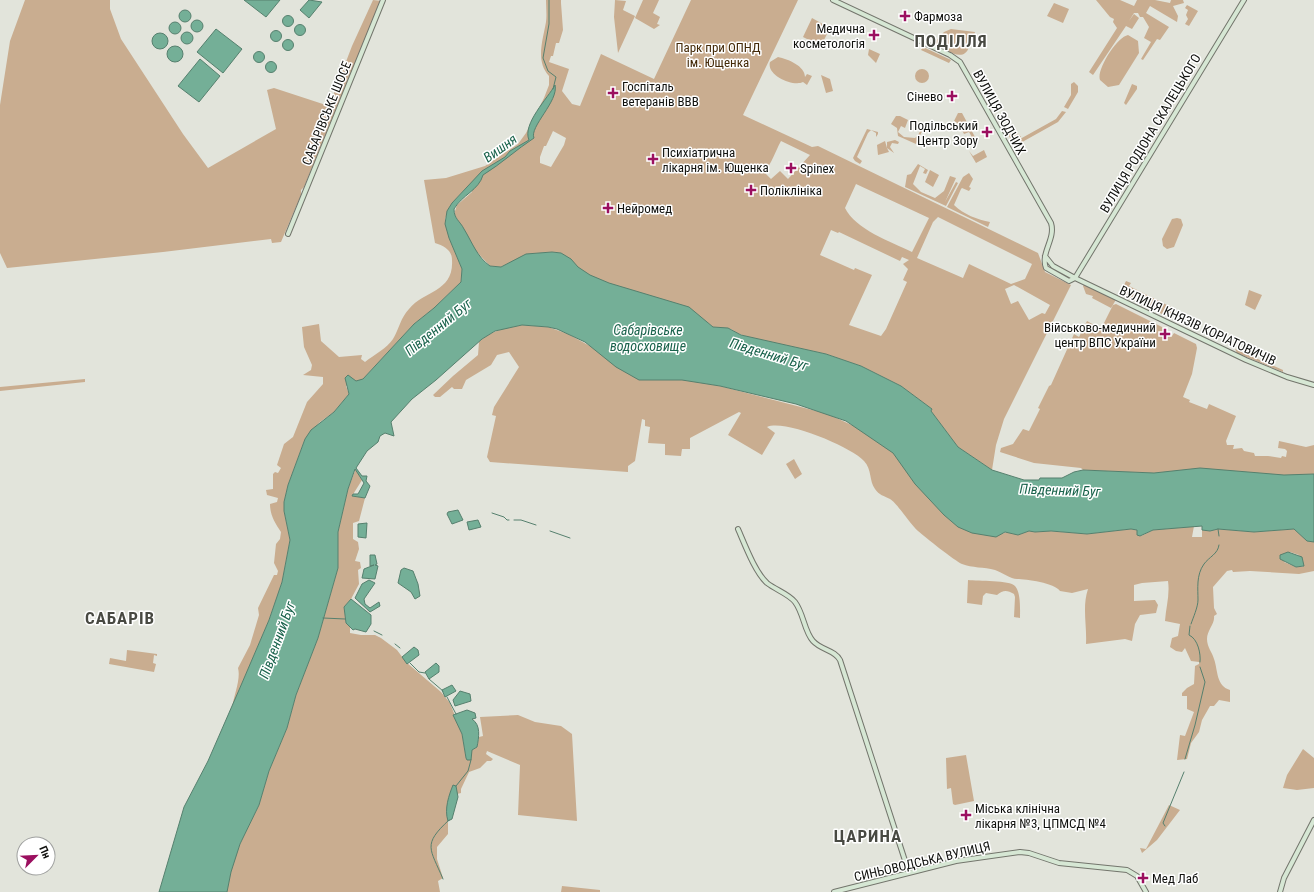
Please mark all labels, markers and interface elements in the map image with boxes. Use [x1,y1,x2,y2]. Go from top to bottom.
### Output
place label: Фармоза [914,9,962,24]
marker: Фармоза [899,10,911,22]
place label: Медична косметологія [793,21,865,51]
marker: Медична косметологія [868,29,880,41]
district label: ПОДІЛЛЯ [914,31,988,51]
park label: Парк при ОПНД ім. Ющенка [675,40,761,70]
street label: ВУЛИЦЯ РОДІОНА СКАЛЕЦЬКОГО [1097,51,1204,215]
street label: САБАРІВСЬКЕ ШОСЕ [299,59,354,167]
street label: ВУЛИЦЯ ЗОДЧИХ [970,67,1029,157]
place label: Госпіталь ветеранів ВВВ [622,79,699,109]
marker: Госпіталь ветеранів ВВВ [607,87,619,99]
place label: Сінево [907,89,943,104]
marker: Сінево [946,90,958,102]
place label: Подільський Центр Зору [909,118,979,148]
marker: Подільський Центр Зору [981,126,993,138]
water label: Вишня [480,130,520,165]
place label: Психіатрична лікарня ім. Ющенка [662,145,769,175]
marker: Психіатрична лікарня ім. Ющенка [647,153,659,165]
place label: Spinex [800,161,835,176]
marker: Spinex [785,162,797,174]
place label: Поліклініка [760,183,822,198]
marker: Поліклініка [745,184,757,196]
place label: Нейромед [617,201,672,216]
marker: Нейромед [602,202,614,214]
street label: ВУЛИЦЯ КНЯЗІВ КОРІАТОВИЧІВ [1117,283,1278,368]
water label: Південний Буг [401,295,475,359]
place label: Військово-медичний центр ВПС України [1044,320,1156,350]
water label: Сабарівське водосховище [610,322,686,354]
marker: Військово-медичний центр ВПС України [1159,328,1171,340]
water label: Південний Буг [728,334,811,374]
water label: Південний Буг [1019,481,1102,499]
water label: Південний Буг [256,598,299,681]
district label: САБАРІВ [85,608,155,628]
place label: Міська клінічна лікарня №3, ЦПМСД №4 [975,801,1107,831]
marker: Міська клінічна лікарня №3, ЦПМСД №4 [960,809,972,821]
district label: ЦАРИНА [834,826,902,846]
north arrow [16,836,56,876]
street label: СИНЬОВОДСЬКА ВУЛИЦЯ [853,839,992,884]
text: Пн [36,844,53,860]
place label: Мед Лаб [1152,871,1198,886]
marker: Мед Лаб [1137,872,1149,884]

